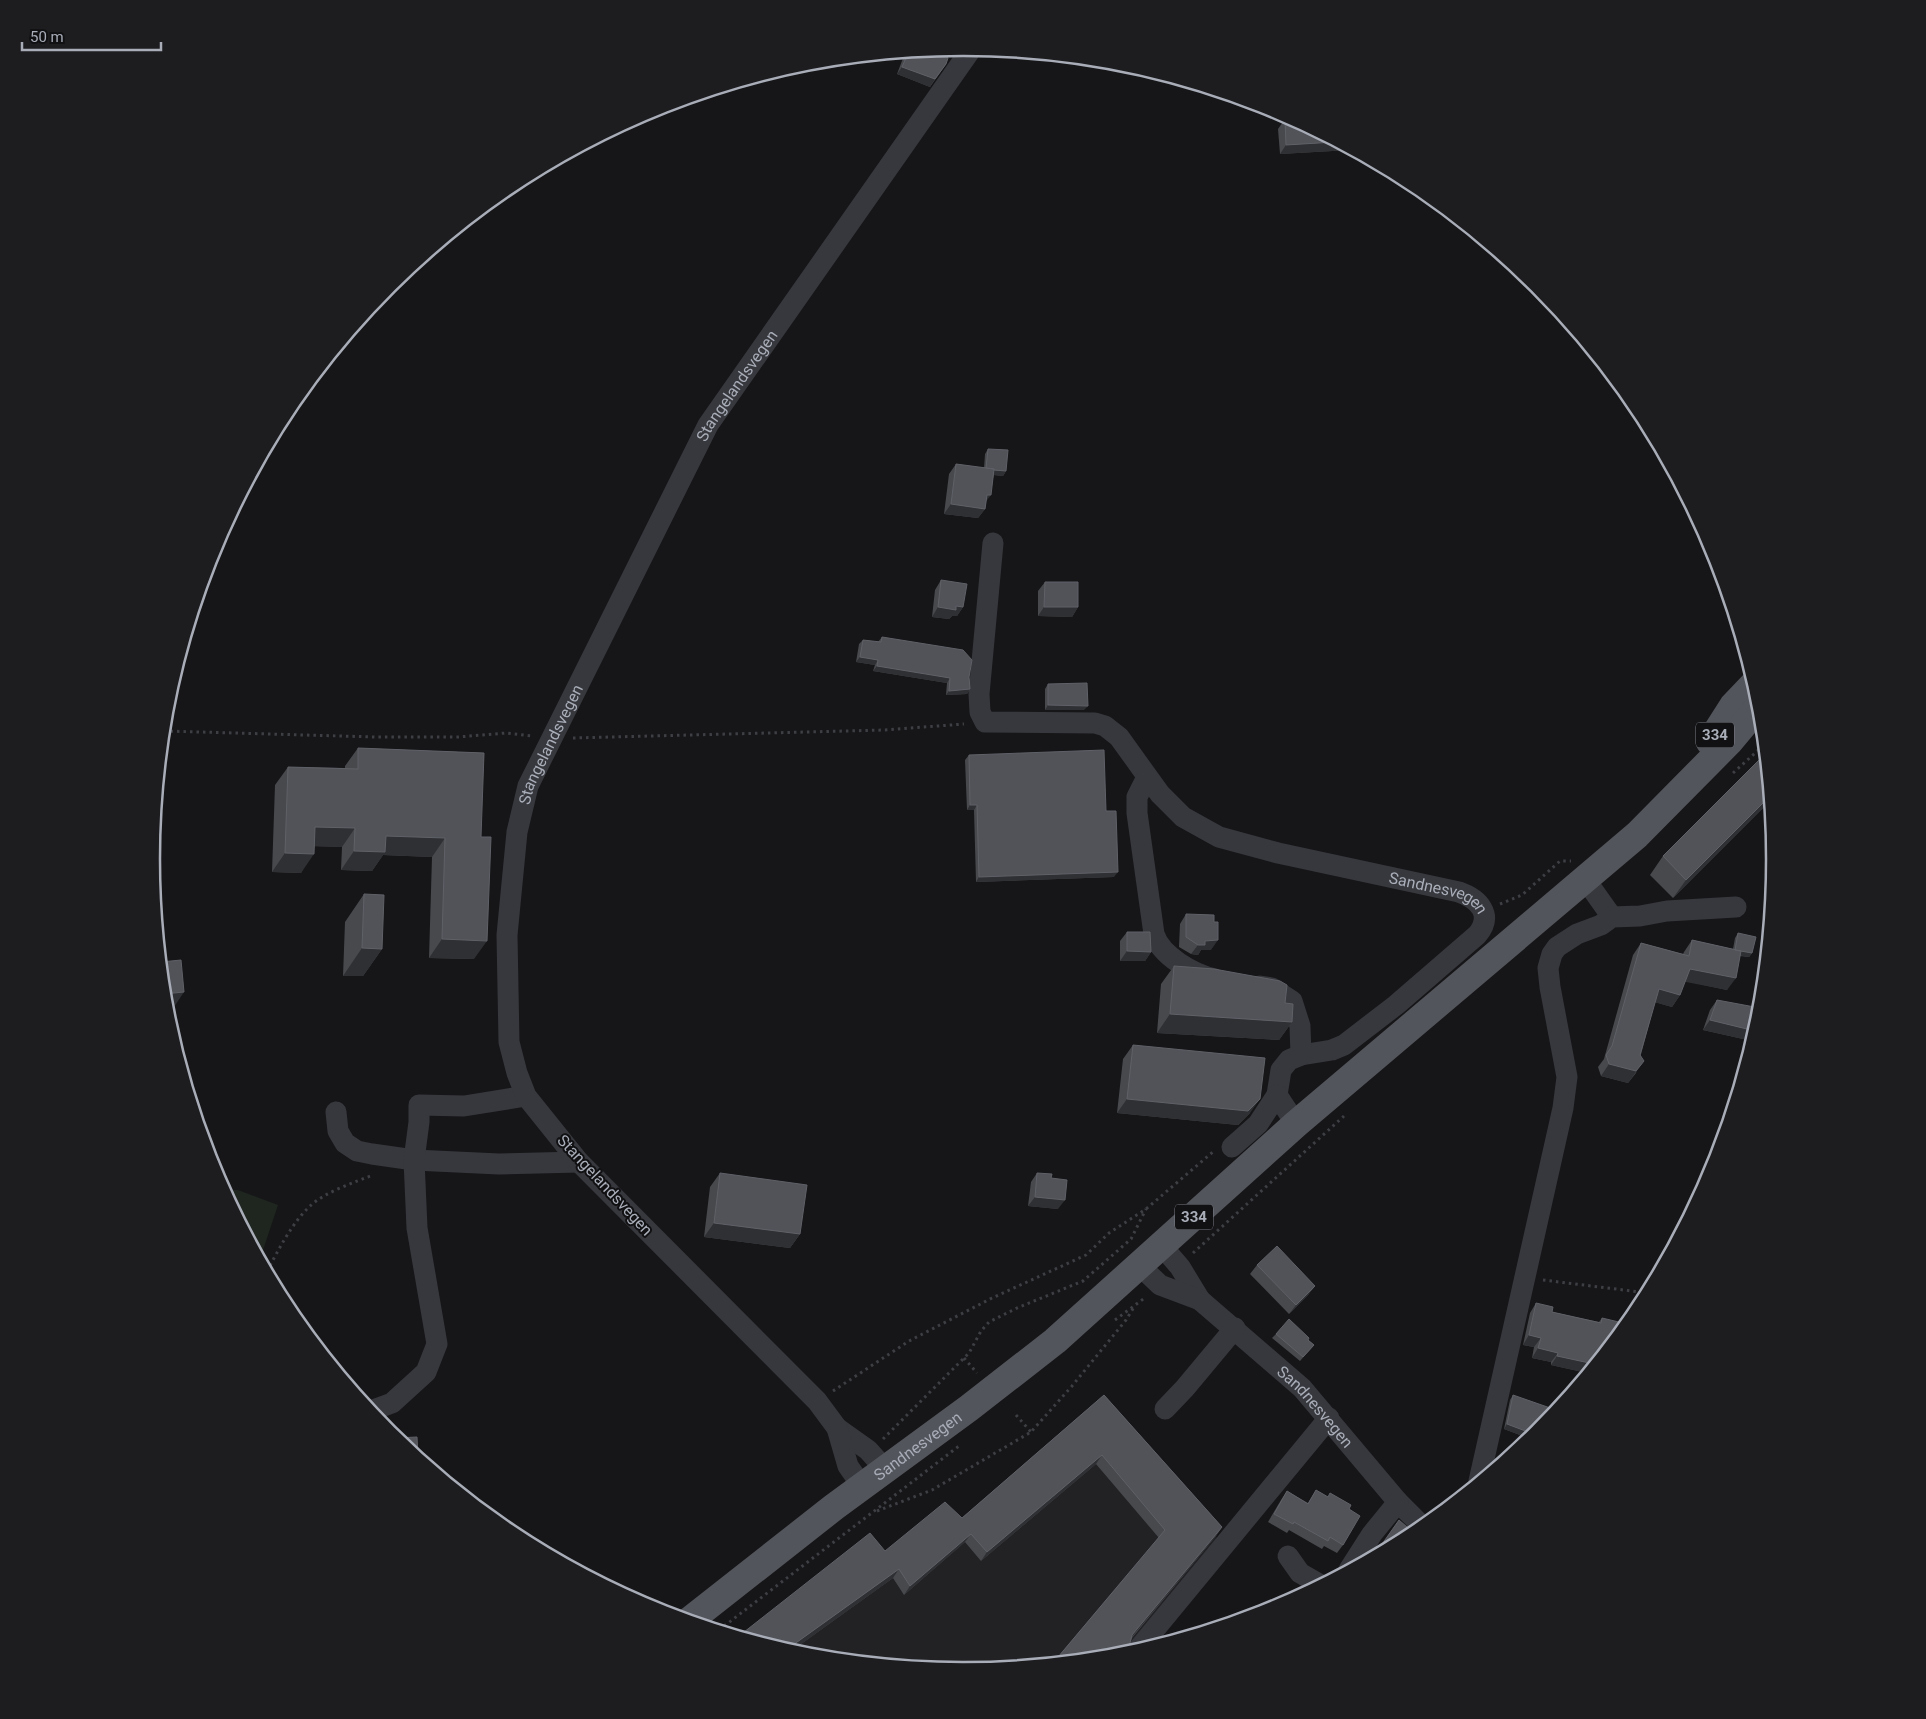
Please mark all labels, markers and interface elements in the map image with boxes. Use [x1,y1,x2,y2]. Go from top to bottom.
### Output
scale bar [22,20,161,52]
text: 50 m [30,28,64,46]
street label: Stangelandsvegen [692,326,781,444]
street label: Stangelandsvegen [514,681,587,806]
road number: 334 [1696,722,1734,748]
street label: Sandnesvegen [1387,868,1492,917]
street label: Stangelandsvegen [553,1131,657,1239]
road number: 334 [1175,1204,1213,1230]
street label: Sandnesvegen [1273,1362,1357,1451]
street label: Sandnesvegen [870,1407,965,1484]

